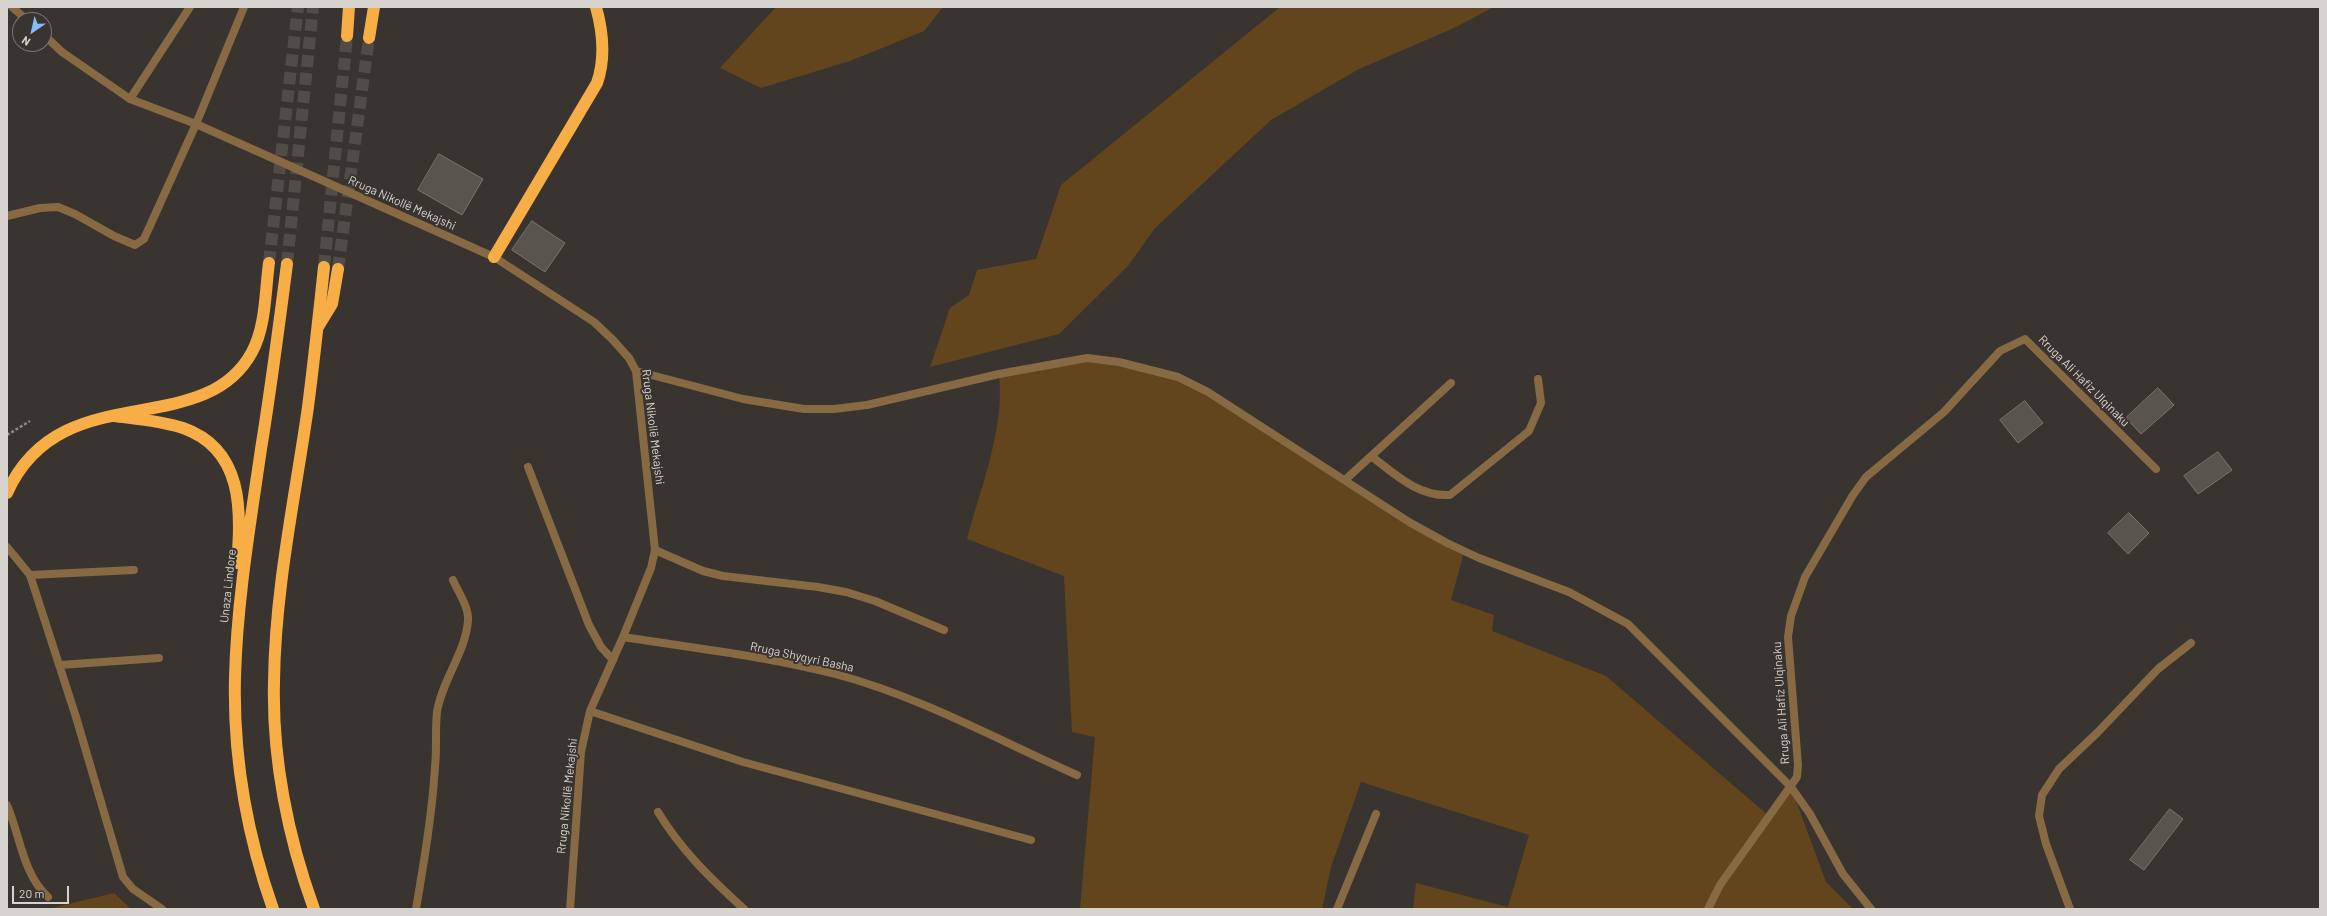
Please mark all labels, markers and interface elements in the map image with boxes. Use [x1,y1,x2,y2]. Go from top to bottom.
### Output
north arrow [12,12,52,52]
text: N [19,34,32,49]
street label: Rruga Nikollë Mekajshi [346,173,458,233]
street label: Rruga Ali Hafiz Ulqinaku [2035,332,2133,430]
street label: Rruga Nikollë Mekajshi [639,368,667,486]
street label: Unaza Lindore [217,548,239,624]
street label: Rruga Shyqyri Basha [749,639,855,675]
street label: Rruga Ali Hafiz Ulqinaku [1770,641,1792,765]
street label: Rruga Nikollë Mekajshi [554,737,580,855]
scale bar [14,878,71,904]
text: 20 m [19,886,45,900]

